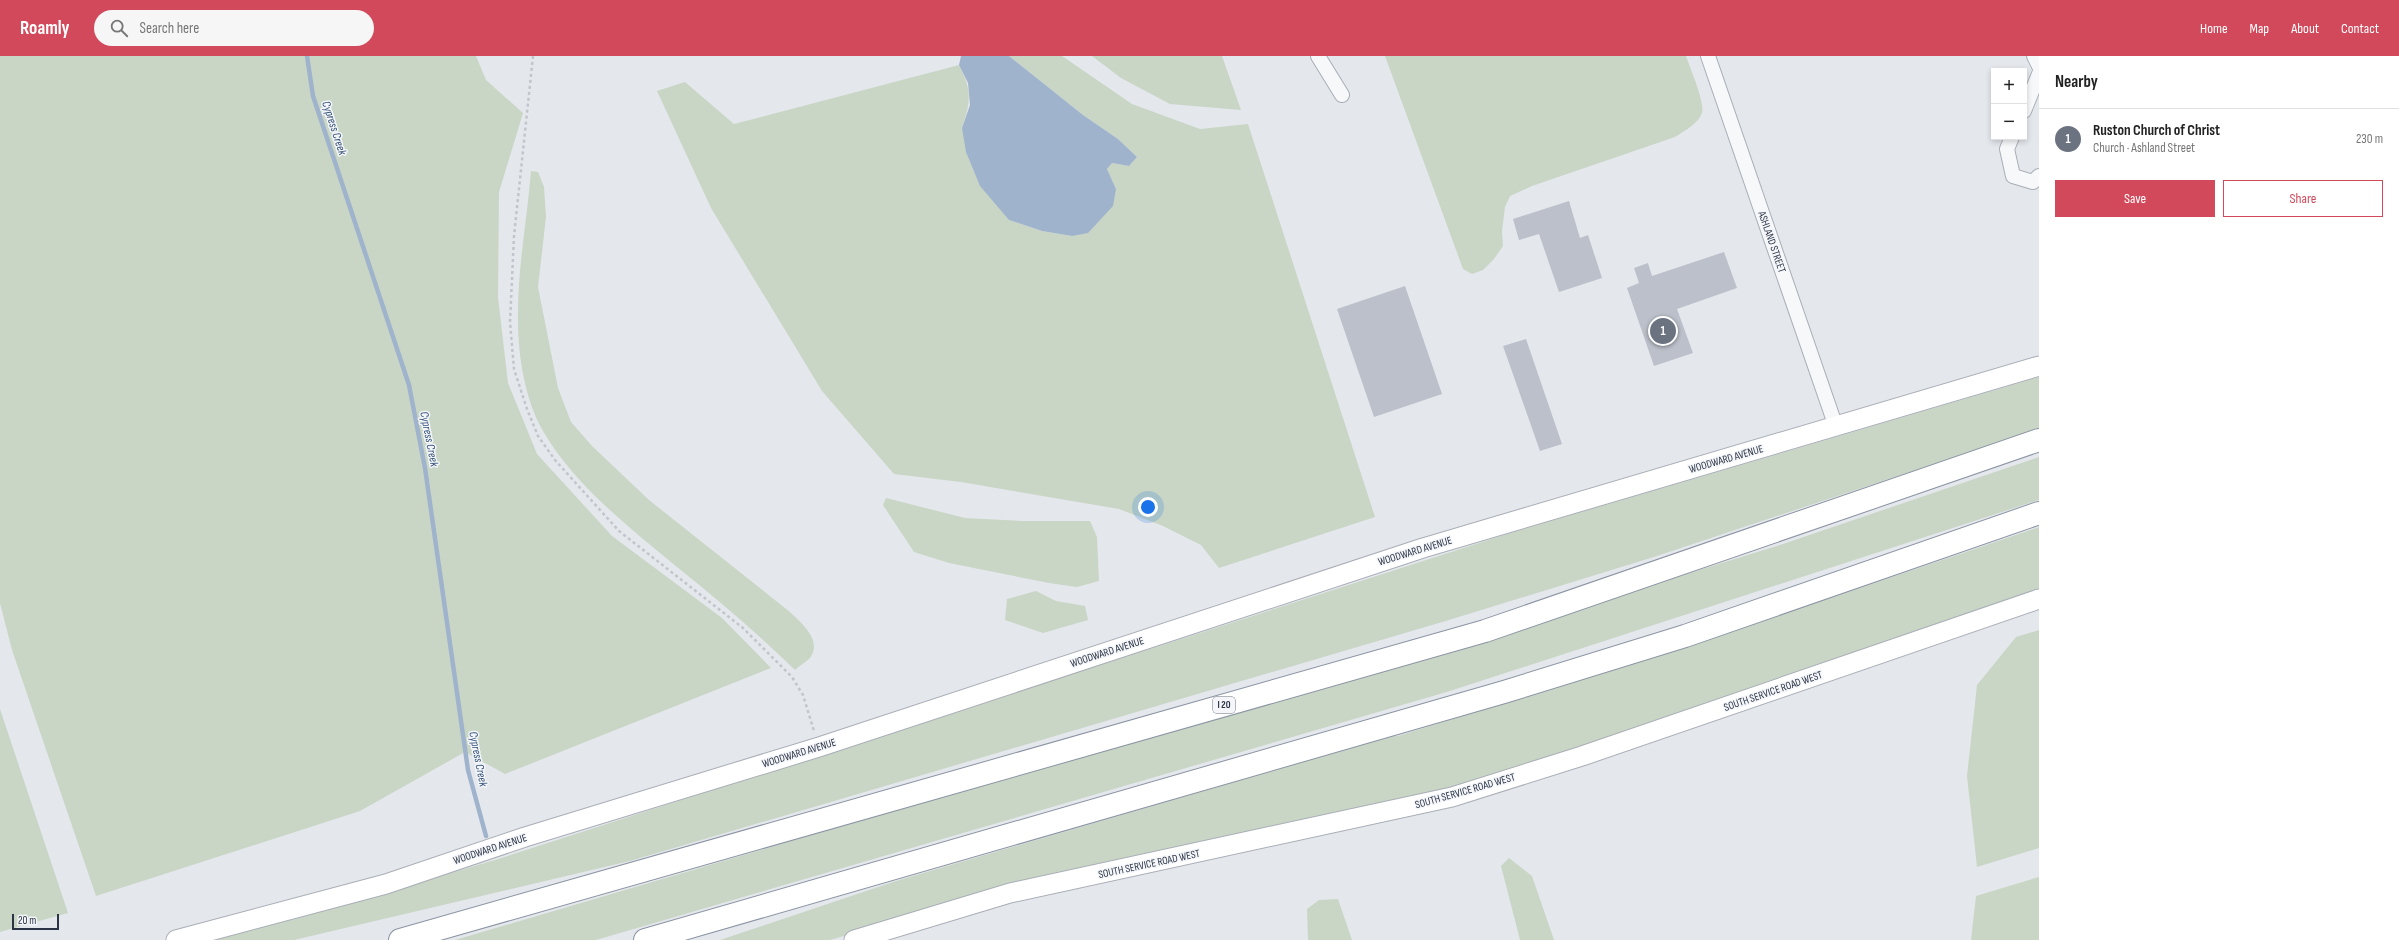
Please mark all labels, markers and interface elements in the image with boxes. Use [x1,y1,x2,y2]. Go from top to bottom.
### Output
search box [94,10,374,46]
text: Roamly [20,17,70,40]
icon: search [108,17,130,39]
text: Search here [140,19,199,38]
text: Home [2200,20,2228,37]
text: Map [2250,20,2269,37]
text: About [2291,20,2319,37]
text: Contact [2341,20,2379,37]
map controls [1991,68,2027,140]
button: + [1991,68,2027,104]
text: Nearby [2055,72,2098,92]
water label: Cypress Creek [318,99,350,157]
button: − [1991,104,2027,140]
text: Ruston Church of Christ [2093,121,2220,140]
text: 1 [2065,131,2071,147]
text: 230 m [2356,131,2383,147]
text: Church · Ashland Street [2093,140,2195,156]
button: Save [2055,180,2215,217]
button: Share [2223,180,2383,217]
street label: ASHLAND STREET [1755,209,1789,275]
pin: 1 [1650,316,1676,346]
water label: Cypress Creek [416,410,442,468]
street label: WOODWARD AVENUE [1687,442,1765,476]
your location [1138,497,1158,517]
street label: WOODWARD AVENUE [1376,534,1454,568]
street label: WOODWARD AVENUE [1069,634,1145,670]
street label: SOUTH SERVICE ROAD WEST [1722,668,1825,714]
road number: I 20 [1213,697,1235,713]
water label: Cypress Creek [465,730,491,788]
street label: WOODWARD AVENUE [760,736,838,770]
street label: SOUTH SERVICE ROAD WEST [1413,770,1517,812]
street label: WOODWARD AVENUE [452,831,528,867]
street label: SOUTH SERVICE ROAD WEST [1097,847,1201,881]
scale bar [12,912,59,931]
text: 20 m [18,914,36,927]

